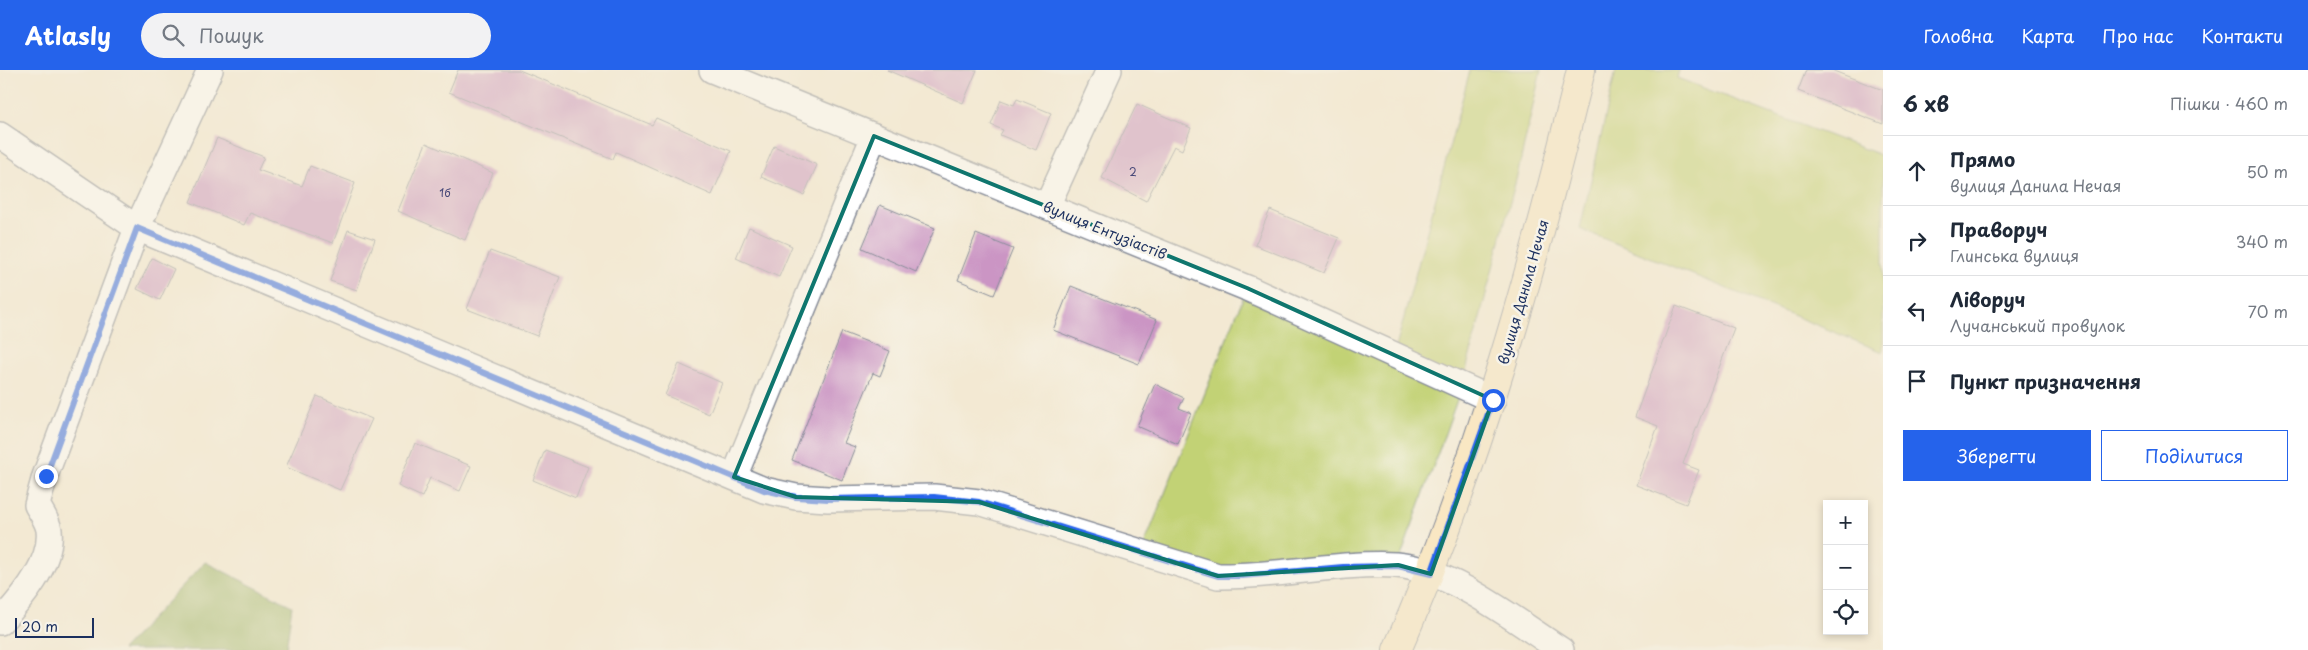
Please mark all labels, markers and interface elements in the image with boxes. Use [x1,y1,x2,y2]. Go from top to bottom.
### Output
search box [141,13,491,58]
text: Atlasly [25,17,111,53]
icon: search [159,21,187,49]
text: Пошук [199,21,264,49]
text: Головна [1923,22,1993,49]
text: Карта [2021,22,2074,49]
text: Про нас [2102,22,2174,49]
text: Контакти [2202,22,2283,49]
text: 6 хв [1903,87,1949,119]
text: Пішки · 460 m [2170,91,2288,115]
text: Прямо [1950,145,2015,173]
icon: ahead [1903,157,1931,185]
text: 50 m [2247,159,2288,183]
house number: 2 [1129,163,1137,180]
text: вулиця Данила Нечая [1950,173,2121,197]
house number: 1б [439,184,451,201]
street label: вулиця Ентузіастів [1040,196,1170,264]
text: Праворуч [1950,215,2047,243]
street label: вулиця Данила Нечая [1492,217,1554,367]
icon: right [1903,227,1931,255]
text: 340 m [2236,229,2288,253]
text: Глинська вулиця [1950,243,2079,267]
text: Ліворуч [1950,285,2026,313]
icon: left [1903,297,1931,325]
text: 70 m [2248,299,2288,323]
text: Лучанський провулок [1950,313,2125,337]
icon: arrive [1903,367,1931,395]
text: Пункт призначення [1950,367,2141,395]
route start [1482,389,1505,412]
button: Зберегти [1903,430,2091,481]
button: Поділитися [2101,430,2288,481]
route end [35,465,58,488]
map controls [1823,500,1868,635]
button: + [1823,500,1868,545]
button: − [1823,545,1868,590]
button: locate [1823,590,1868,635]
scale bar [15,615,94,638]
text: 20 m [22,616,58,637]

